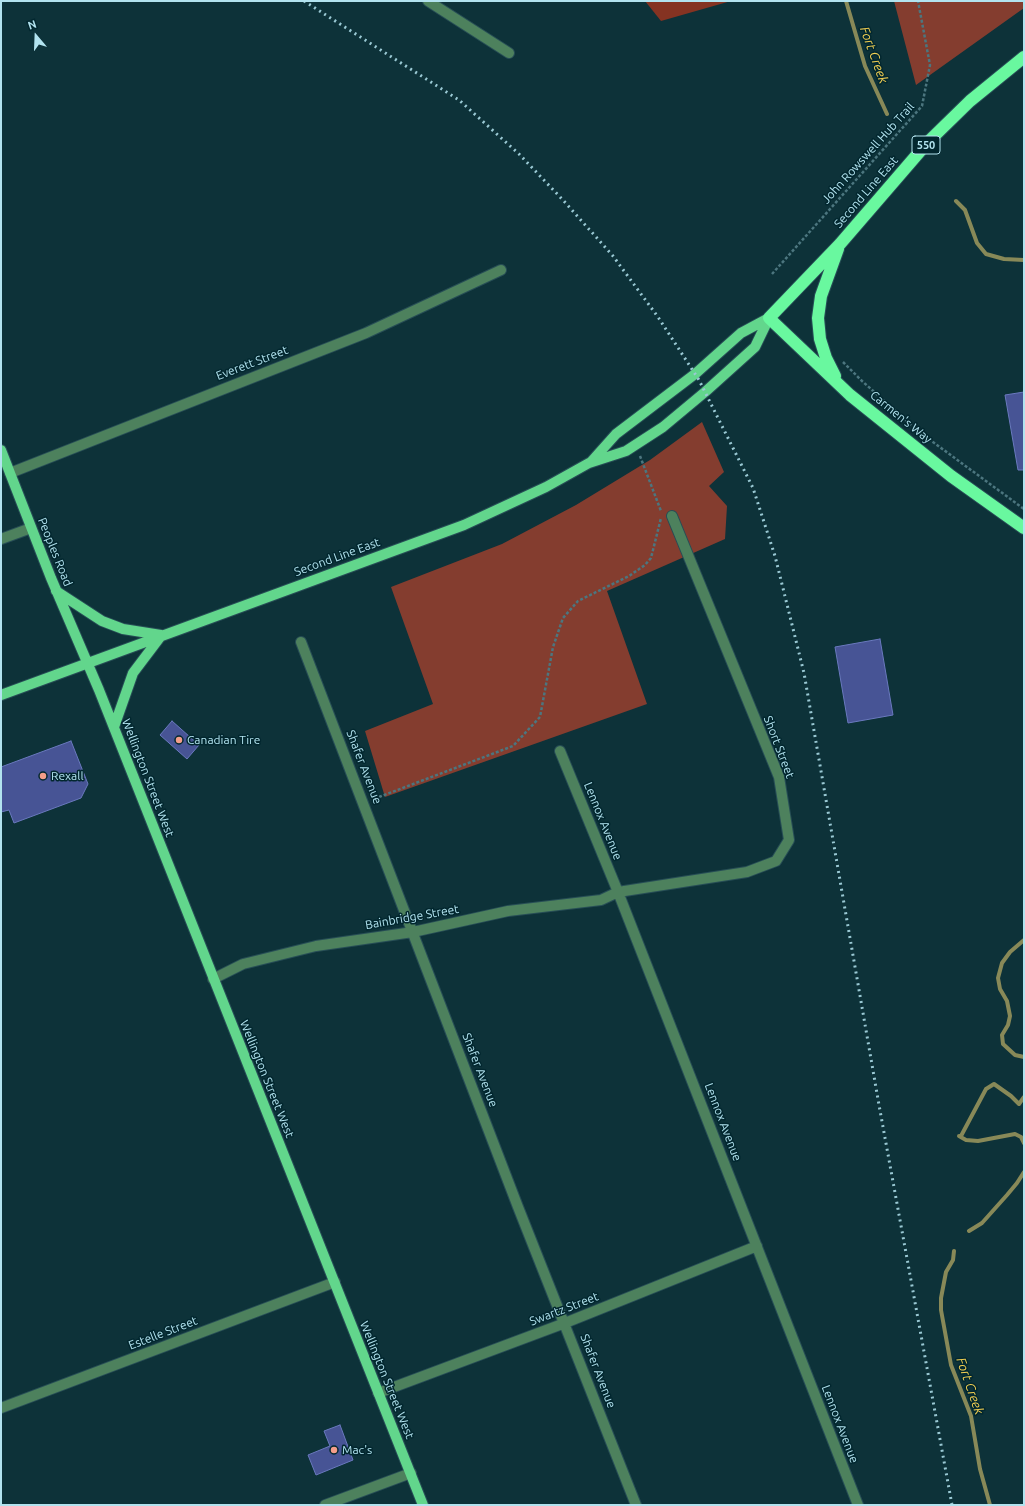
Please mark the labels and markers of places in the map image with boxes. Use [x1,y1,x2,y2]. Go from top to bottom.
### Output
place label: Canadian Tire [187,733,260,747]
marker: Canadian Tire [174,735,184,745]
place label: Rexall [51,769,84,783]
marker: Rexall [38,771,48,781]
place label: Mac's [342,1443,372,1457]
marker: Mac's [329,1445,339,1455]

